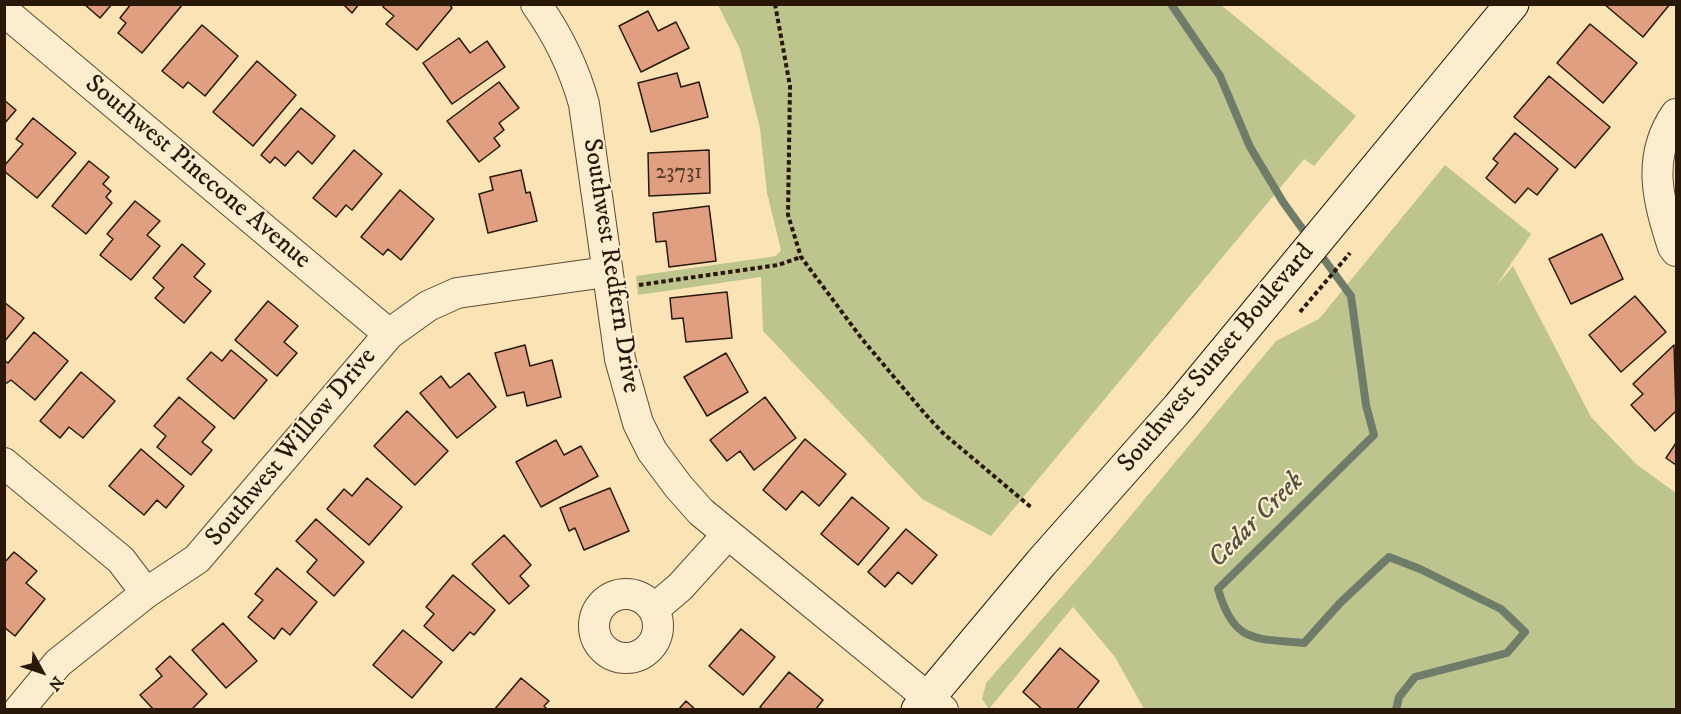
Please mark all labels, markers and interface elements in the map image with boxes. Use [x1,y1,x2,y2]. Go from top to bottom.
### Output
street label: Southwest Pinecone Avenue [78,69,316,277]
street label: Southwest Redfern Drive [574,137,646,395]
house number: 23731 [656,160,702,186]
street label: Southwest Sunset Boulevard [1112,238,1322,480]
street label: Southwest Willow Drive [200,342,384,554]
water label: Cedar Creek [1202,466,1312,576]
north arrow [12,642,72,702]
text: N [44,672,68,695]

